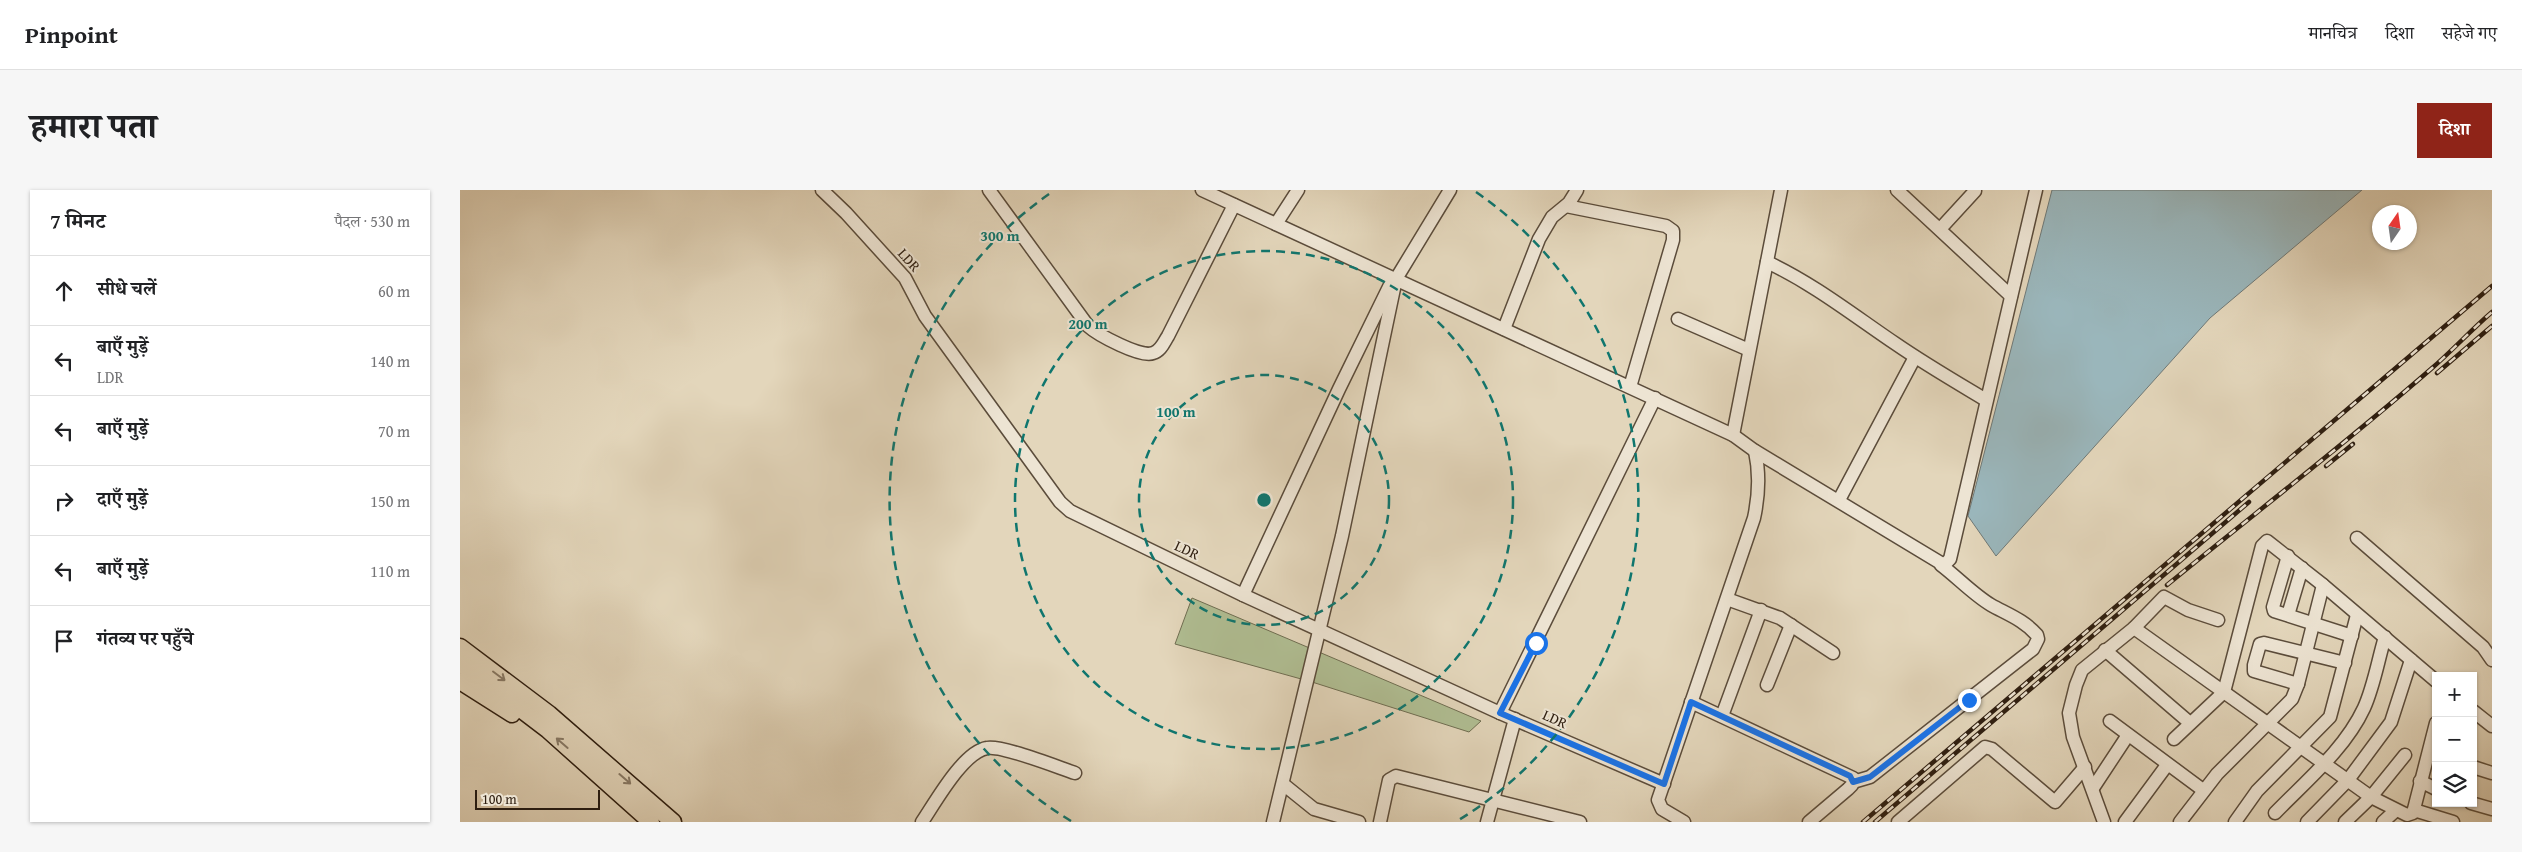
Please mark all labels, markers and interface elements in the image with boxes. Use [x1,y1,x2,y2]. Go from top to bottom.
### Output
text: Pinpoint [25,17,118,52]
text: मानचित्र [2308,19,2357,46]
text: दिशा [2385,19,2414,46]
text: सहेजे गए [2442,19,2497,46]
text: हमारा पता [30,100,157,151]
button: दिशा [2417,103,2492,158]
text: 7 मिनट [50,205,105,236]
north arrow [2372,205,2417,250]
text: पैदल · 530 m [334,209,410,233]
text: 300 m [980,225,1020,246]
street label: LDR [893,243,926,276]
text: सीधे चलें [97,274,156,302]
icon: ahead [50,277,78,305]
text: 60 m [378,279,410,303]
text: 200 m [1068,313,1108,334]
text: बाएँ मुड़ें [97,332,148,360]
icon: left [50,347,78,375]
text: 140 m [370,349,410,373]
text: LDR [97,365,124,389]
text: 100 m [1156,401,1196,422]
text: बाएँ मुड़ें [97,414,148,442]
icon: left [50,417,78,445]
text: 70 m [378,419,410,443]
text: दाएँ मुड़ें [97,484,148,512]
icon: right [50,487,78,515]
text: 150 m [370,489,410,513]
centre of rings [1255,491,1273,509]
street label: LDR [1171,535,1203,565]
text: बाएँ मुड़ें [97,554,148,582]
icon: left [50,557,78,585]
text: 110 m [370,559,410,583]
text: गंतव्य पर पहुँचे [97,624,193,652]
icon: arrive [50,627,78,655]
route start [1525,632,1548,655]
one-way arrow [492,671,505,682]
map controls [2432,672,2477,807]
button: + [2432,672,2477,717]
route end [1958,689,1981,712]
street label: LDR [1539,704,1571,733]
button: − [2432,717,2477,762]
one-way arrow [556,737,569,749]
button: layers [2432,762,2477,807]
one-way arrow [618,773,631,785]
scale bar [475,787,600,810]
text: 100 m [482,789,517,809]

